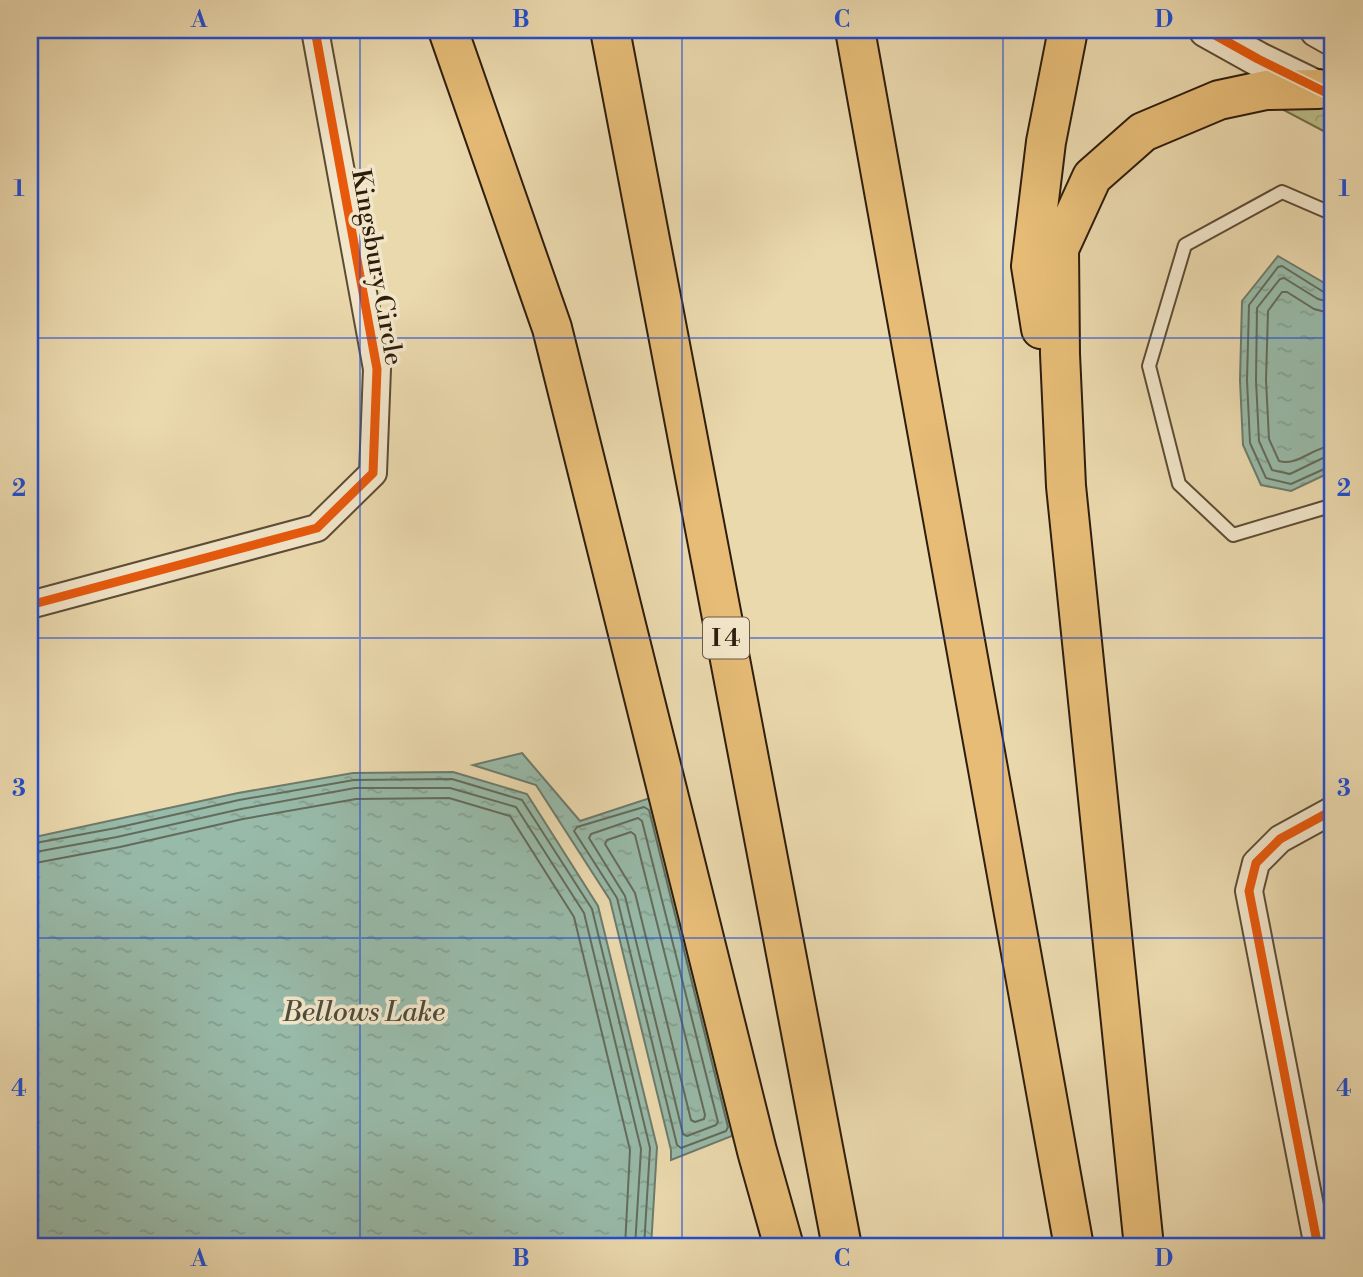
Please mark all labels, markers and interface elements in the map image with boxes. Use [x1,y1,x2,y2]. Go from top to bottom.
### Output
text: A [190,6,208,34]
text: B [512,6,530,34]
text: C [834,6,850,34]
text: D [1155,6,1173,34]
street label: Kingsbury Circle [344,167,410,368]
text: 1 [13,175,25,203]
text: 1 [1338,175,1350,203]
text: 2 [12,475,26,503]
text: 2 [1337,475,1351,503]
road number: I 4 [703,618,749,658]
text: 3 [12,775,26,803]
text: 3 [1337,775,1351,803]
water label: Bellows Lake [282,995,445,1030]
text: 4 [11,1075,27,1103]
text: 4 [1336,1075,1352,1103]
text: A [190,1245,208,1273]
text: B [512,1245,530,1273]
text: C [834,1245,850,1273]
text: D [1155,1245,1173,1273]

